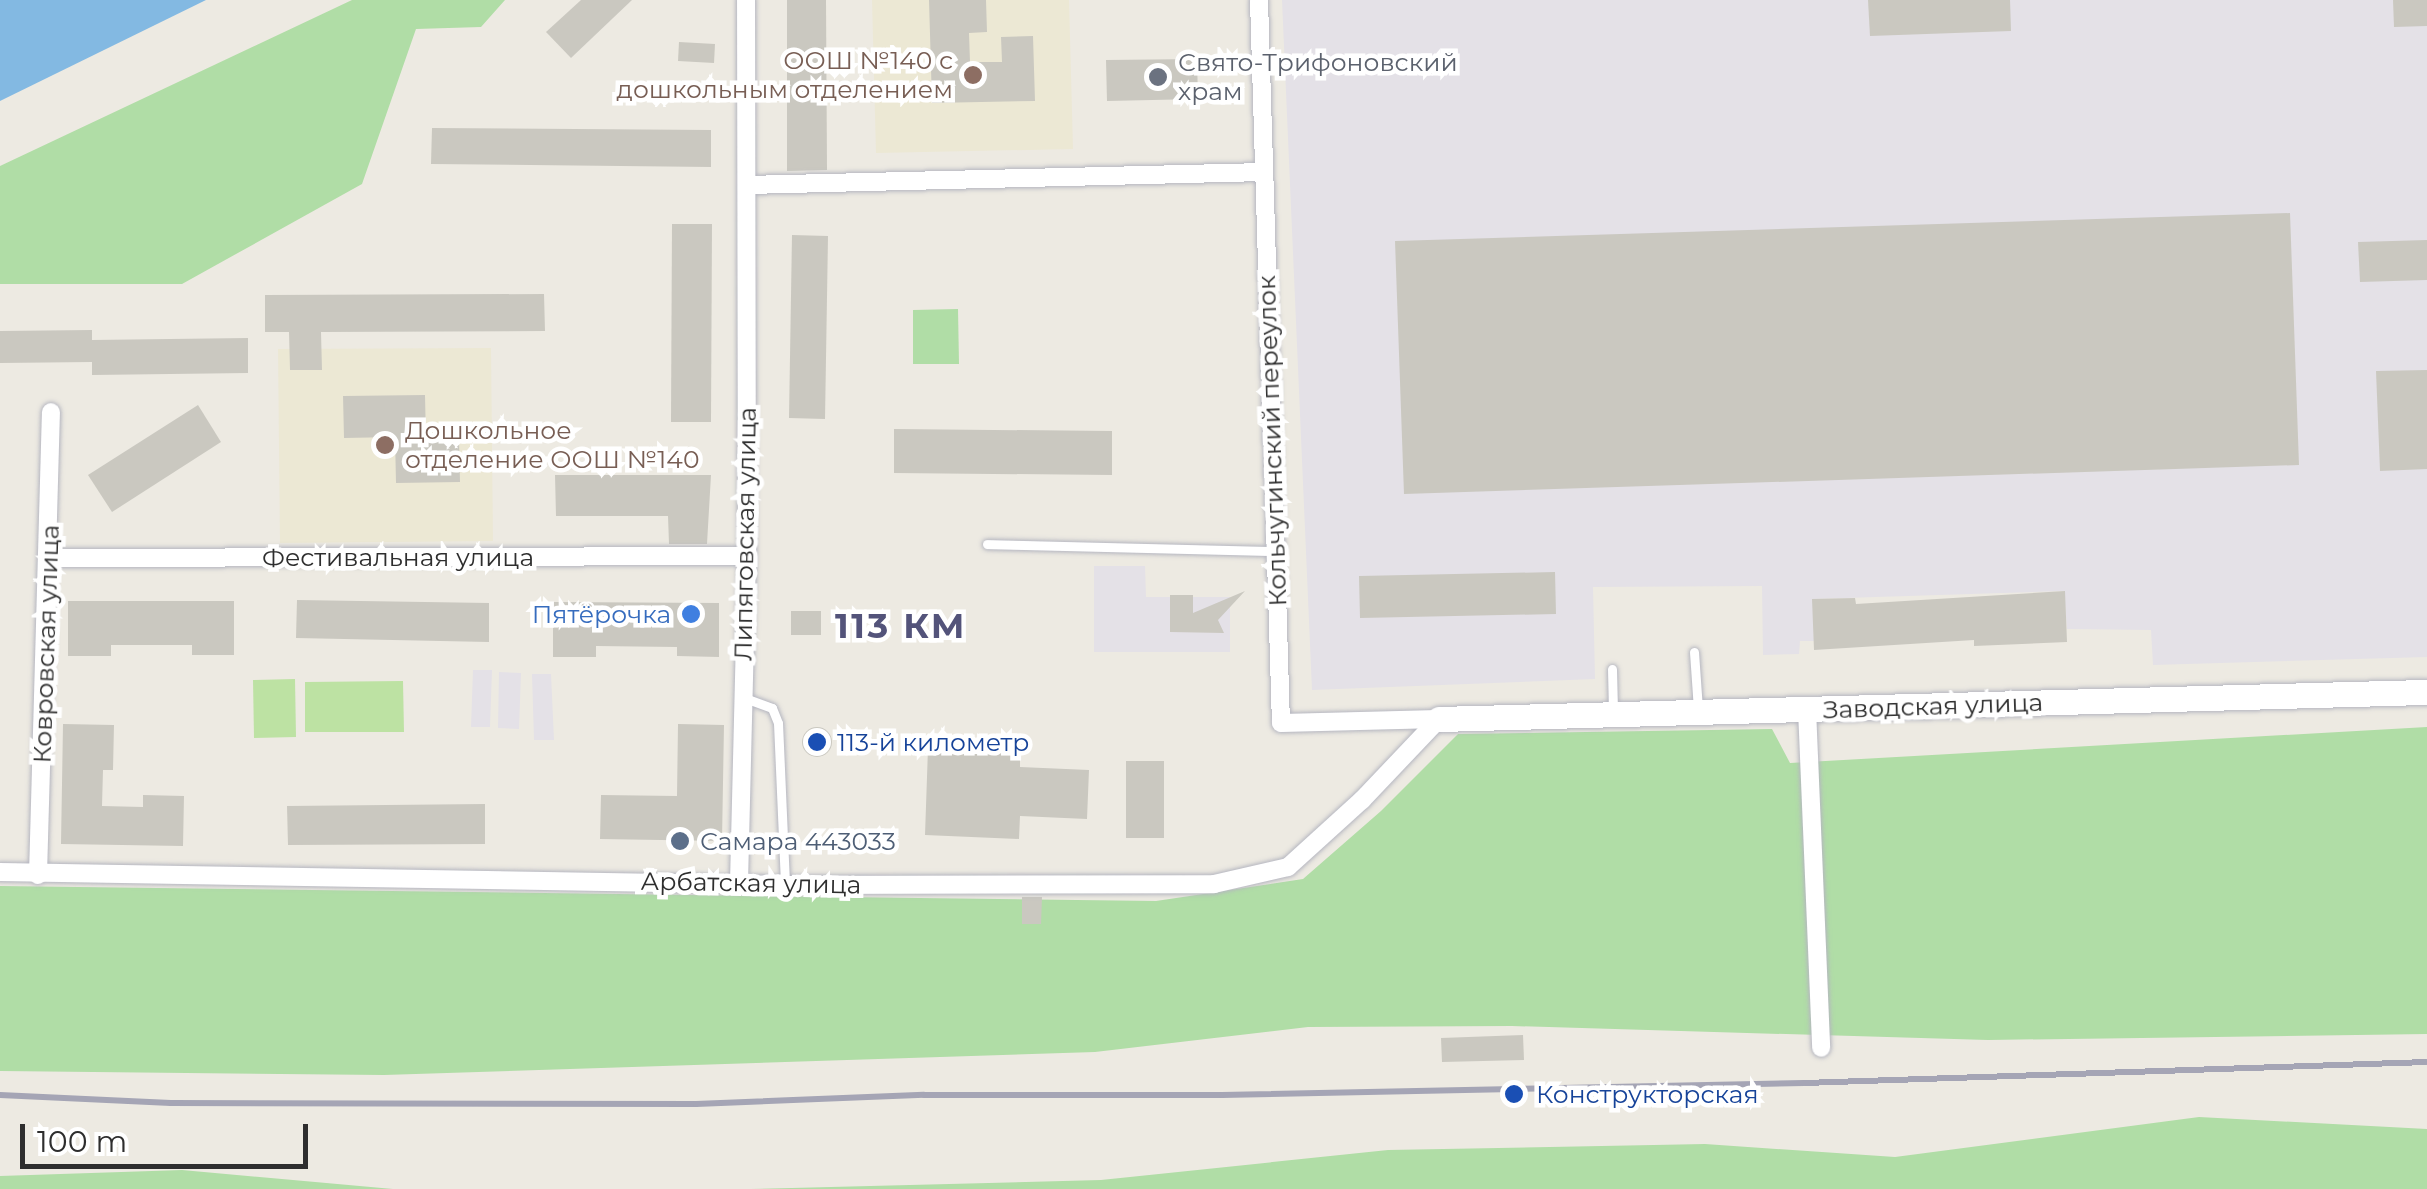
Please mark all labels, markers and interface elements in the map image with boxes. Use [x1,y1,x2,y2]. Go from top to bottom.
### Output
place label: ООШ №140 с дошкольным отделением [617,46,953,105]
place label: Свято-Трифоновский храм [1178,48,1458,107]
marker: ООШ №140 с дошкольным отделением [962,64,984,86]
marker: Свято-Трифоновский храм [1147,66,1169,88]
street label: Кольчугинский переулок [1251,275,1293,607]
street label: Липяговская улица [728,407,762,661]
place label: Дошкольное отделение ООШ №140 [405,416,699,475]
marker: Дошкольное отделение ООШ №140 [374,434,396,456]
street label: Ковровская улица [27,524,65,764]
street label: Фестивальная улица [262,542,534,572]
place label: Пятёрочка [532,599,671,629]
marker: Пятёрочка [680,603,702,625]
district label: 113 КМ [835,605,967,647]
street label: Заводская улица [1823,687,2043,725]
place label: 113-й километр [837,727,1029,757]
marker: 113-й километр [806,731,828,753]
place label: Самара 443033 [700,826,896,856]
marker: Самара 443033 [669,830,691,852]
street label: Арбатская улица [640,866,862,900]
place label: Конструкторская [1536,1079,1759,1109]
marker: Конструкторская [1501,1081,1527,1107]
scale bar [25,1104,312,1166]
text: 100 m [37,1123,127,1160]

